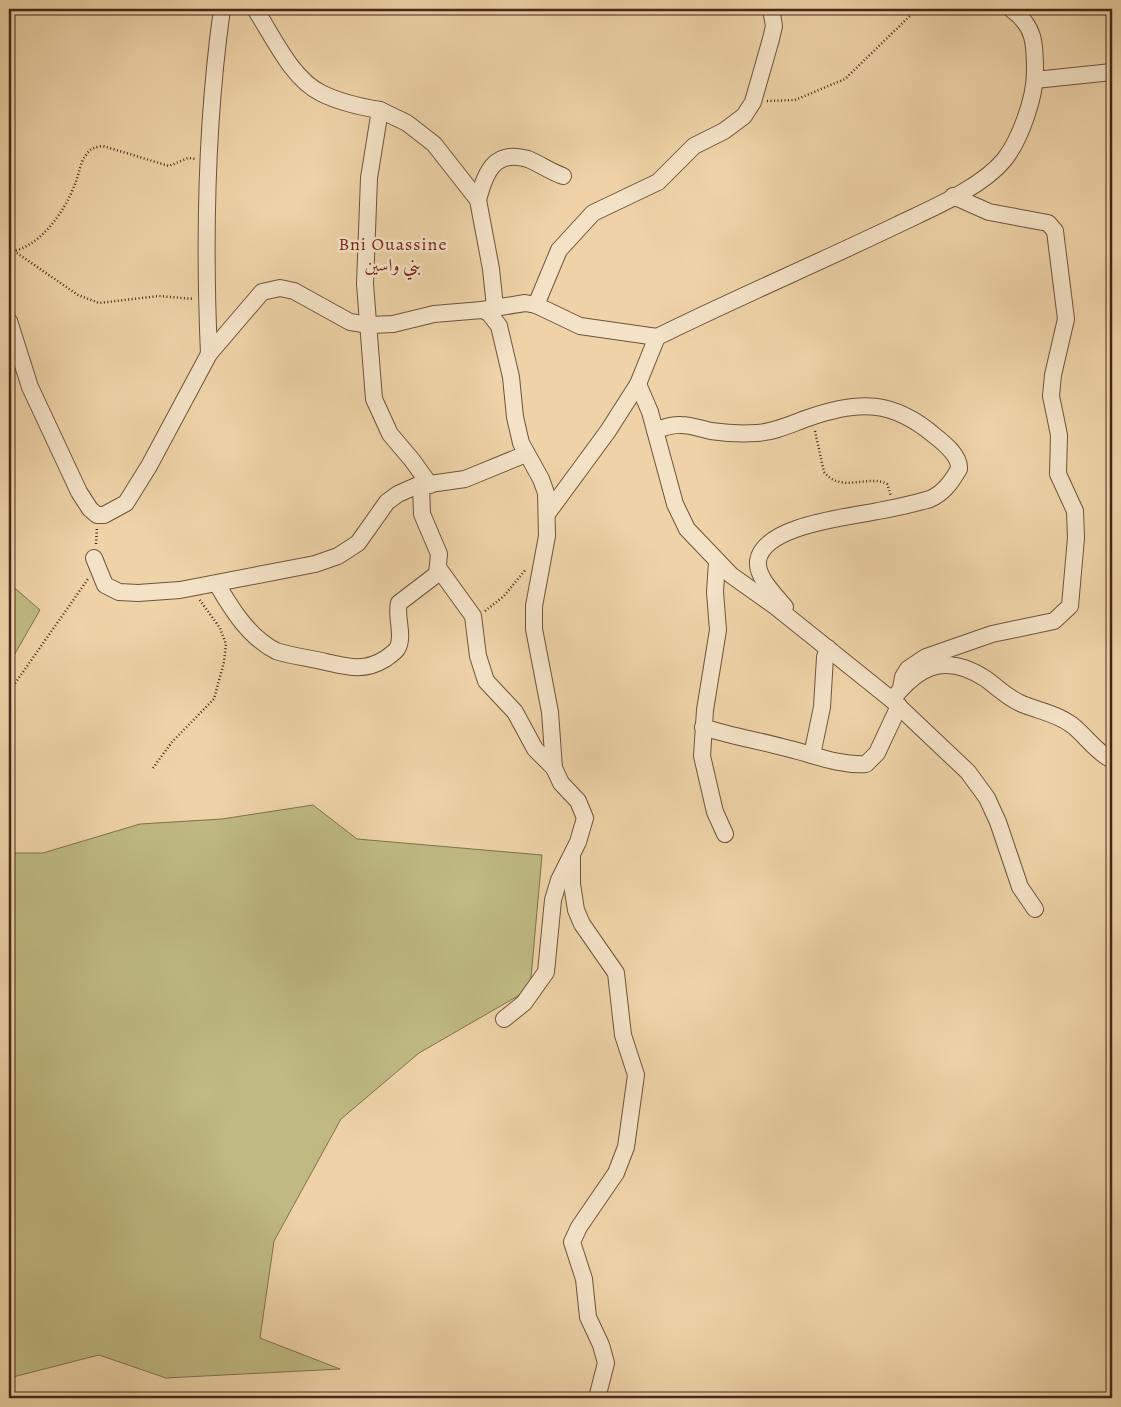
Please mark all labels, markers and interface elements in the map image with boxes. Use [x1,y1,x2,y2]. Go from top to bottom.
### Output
district label: Bni Ouassine بني واسين [338,232,448,281]

